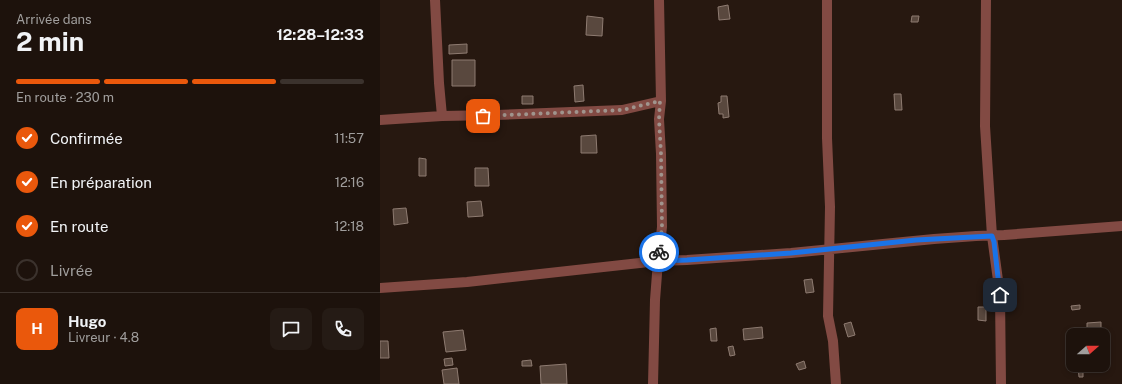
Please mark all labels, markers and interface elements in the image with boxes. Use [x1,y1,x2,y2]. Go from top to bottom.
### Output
text: Arrivée dans [16,12,92,27]
text: 2 min [16,26,84,57]
text: 12:28–12:33 [276,26,364,43]
text: En route · 230 m [16,90,114,105]
pin [466,99,500,133]
icon: bag [472,105,494,127]
icon: check [16,127,38,149]
text: Confirmée [50,130,123,147]
text: 11:57 [334,131,364,146]
icon: check [16,171,38,193]
text: En préparation [50,174,152,191]
text: 12:16 [335,175,364,190]
icon: check [16,215,38,237]
text: En route [50,218,108,235]
text: 12:18 [334,219,364,234]
courier [639,232,679,272]
icon: bike [648,241,670,263]
text: Livrée [50,262,93,279]
pin [983,278,1017,312]
icon: home [989,284,1011,306]
button: chat [270,308,312,350]
button: phone [322,308,364,350]
text: Hugo [68,313,106,330]
text: H [31,320,43,337]
north arrow [1066,328,1110,372]
map controls [1066,328,1110,372]
text: Livreur · 4.8 [68,330,139,345]

